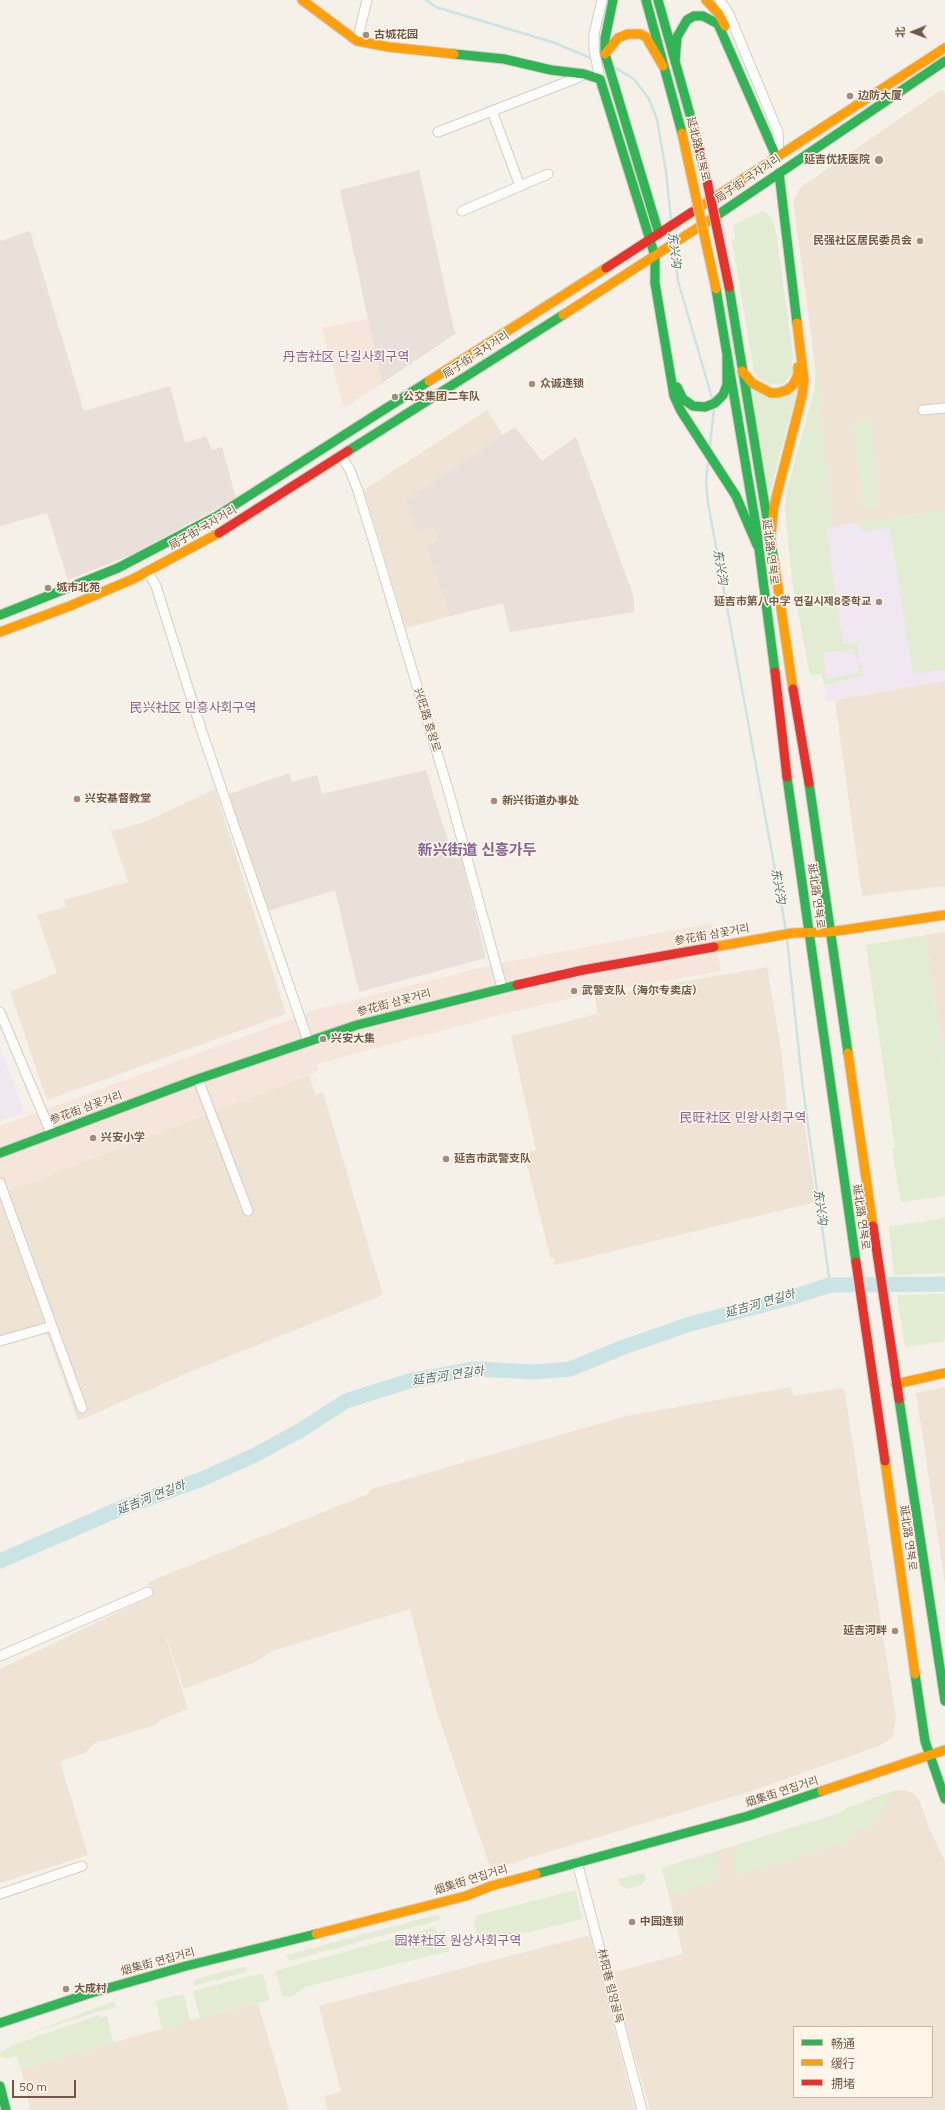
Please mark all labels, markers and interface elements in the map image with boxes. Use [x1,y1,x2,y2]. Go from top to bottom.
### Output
north arrow [893,12,933,52]
text: 北 [894,27,907,38]
place label: 古城花园 [374,28,418,42]
marker: 古城花园 [361,30,371,40]
place label: 边防大厦 [858,89,902,103]
marker: 边防大厦 [845,91,855,101]
street label: 延北路 연북로 [684,115,712,183]
street label: 局子街 국자거리 [713,152,783,206]
place label: 延吉优抚医院 [804,153,870,167]
marker: 延吉优抚医院 [873,154,885,166]
water label: 东兴沟 [665,231,683,269]
place label: 民强社区居民委员会 [813,234,912,248]
marker: 民强社区居民委员会 [915,236,925,246]
street label: 局子街 국자거리 [440,329,512,381]
district label: 丹吉社区 단길사회구역 [283,349,409,365]
place label: 众诚连锁 [540,377,584,391]
marker: 众诚连锁 [527,379,537,389]
place label: 公交集团二车队 [403,390,480,404]
marker: 公交集团二车队 [390,392,400,402]
street label: 局子街 국자거리 [167,503,239,553]
street label: 延北路 연북로 [759,518,781,586]
water label: 东兴沟 [710,548,730,586]
place label: 城市北苑 [56,581,100,595]
marker: 城市北苑 [43,583,53,593]
place label: 延吉市第八中学 연길시제8중학교 [714,595,871,609]
marker: 延吉市第八中学 연길시제8중학교 [874,597,884,607]
street label: 兴旺路 흥왕로 [411,686,443,754]
district label: 民兴社区 민흥사회구역 [130,700,256,716]
place label: 兴安基督教堂 [85,792,151,806]
marker: 兴安基督教堂 [72,794,82,804]
place label: 新兴街道办事处 [502,794,579,808]
marker: 新兴街道办事处 [489,796,499,806]
district label: 新兴街道 신흥가두 [418,842,536,860]
street label: 延北路 연북로 [805,862,827,930]
water label: 东兴沟 [768,867,788,905]
street label: 参花街 삼꽃거리 [673,922,751,948]
place label: 武警支队（海尔专卖店） [582,984,703,998]
marker: 武警支队（海尔专卖店） [569,986,579,996]
street label: 参花街 삼꽃거리 [355,987,433,1019]
place label: 兴安大集 [331,1032,375,1046]
marker: 兴安大集 [318,1034,328,1044]
street label: 参花街 삼꽃거리 [48,1089,124,1127]
district label: 民旺社区 민왕사회구역 [680,1110,806,1126]
place label: 兴安小学 [101,1131,145,1145]
marker: 兴安小学 [88,1133,98,1143]
place label: 延吉市武警支队 [454,1152,531,1166]
marker: 延吉市武警支队 [441,1154,451,1164]
street label: 延北路 연북로 [850,1183,872,1251]
water label: 东兴沟 [810,1188,830,1226]
water label: 延吉河 연길하 [723,1287,797,1321]
water label: 延吉河 연길하 [411,1364,485,1388]
water label: 延吉河 연길하 [115,1478,187,1518]
street label: 延北路 연북로 [897,1504,919,1572]
place label: 延吉河畔 [843,1624,887,1638]
marker: 延吉河畔 [890,1626,900,1636]
street label: 烟集街 연집거리 [744,1774,820,1810]
street label: 烟集街 연집거리 [433,1863,509,1897]
place label: 中园连锁 [640,1915,684,1929]
marker: 中园连锁 [627,1917,637,1927]
district label: 园祥社区 원상사회구역 [395,1933,521,1949]
street label: 烟集街 연집거리 [119,1946,197,1978]
street label: 林阳巷 림양골목 [594,1947,626,2025]
place label: 大成村 [74,1982,107,1996]
marker: 大成村 [61,1984,71,1994]
legend [793,2026,933,2098]
text: 畅通 [831,2037,855,2051]
text: 缓行 [831,2057,855,2071]
scale bar [14,2072,78,2098]
text: 拥堵 [831,2077,855,2091]
text: 50 m [19,2080,47,2094]

